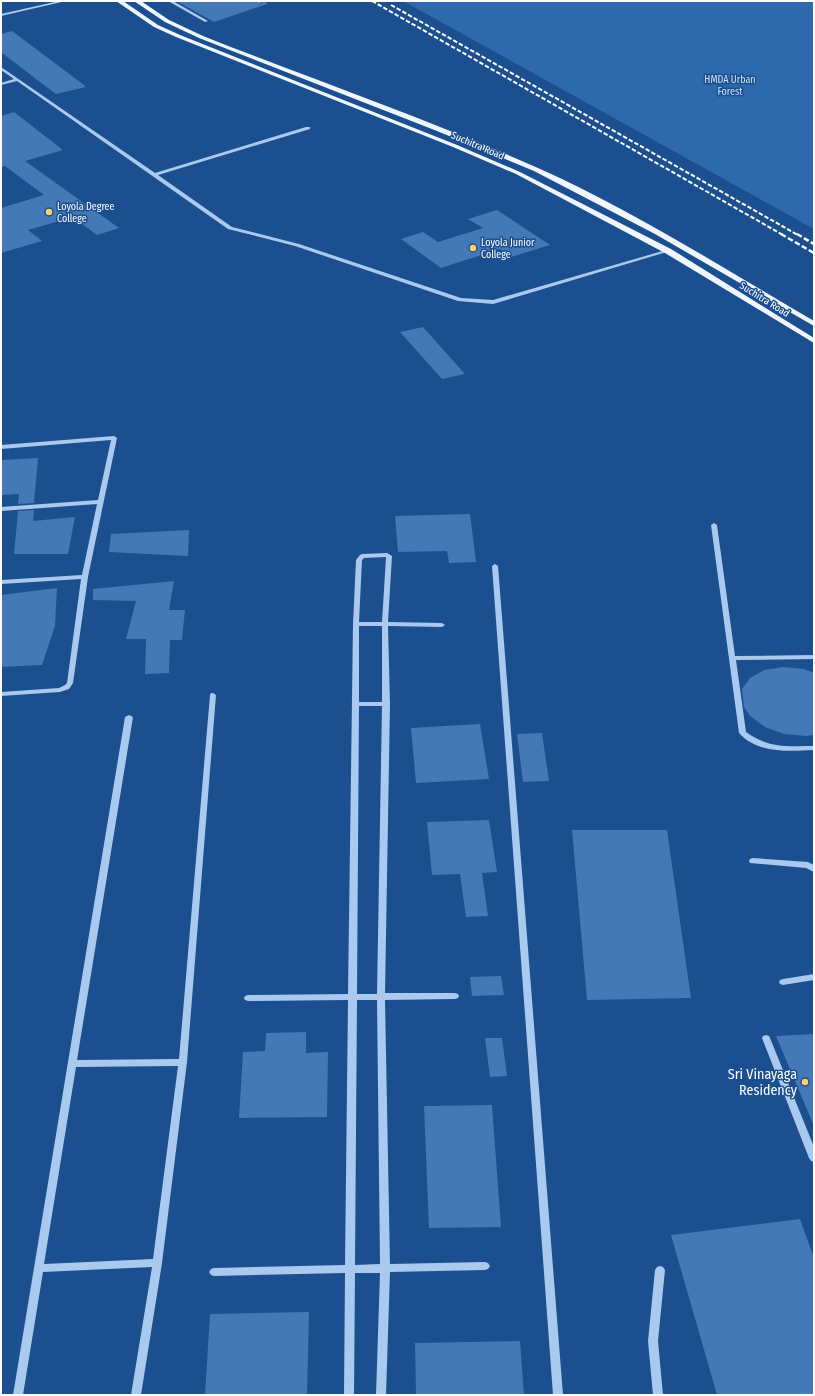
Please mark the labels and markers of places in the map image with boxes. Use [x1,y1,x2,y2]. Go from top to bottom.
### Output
place label: Loyola Degree College [57,201,115,225]
marker: Loyola Degree College [44,207,54,217]
place label: Loyola Junior College [481,237,535,261]
marker: Loyola Junior College [468,243,478,253]
place label: Sri Vinayaga Residency [728,1066,798,1099]
marker: Sri Vinayaga Residency [800,1077,810,1087]

